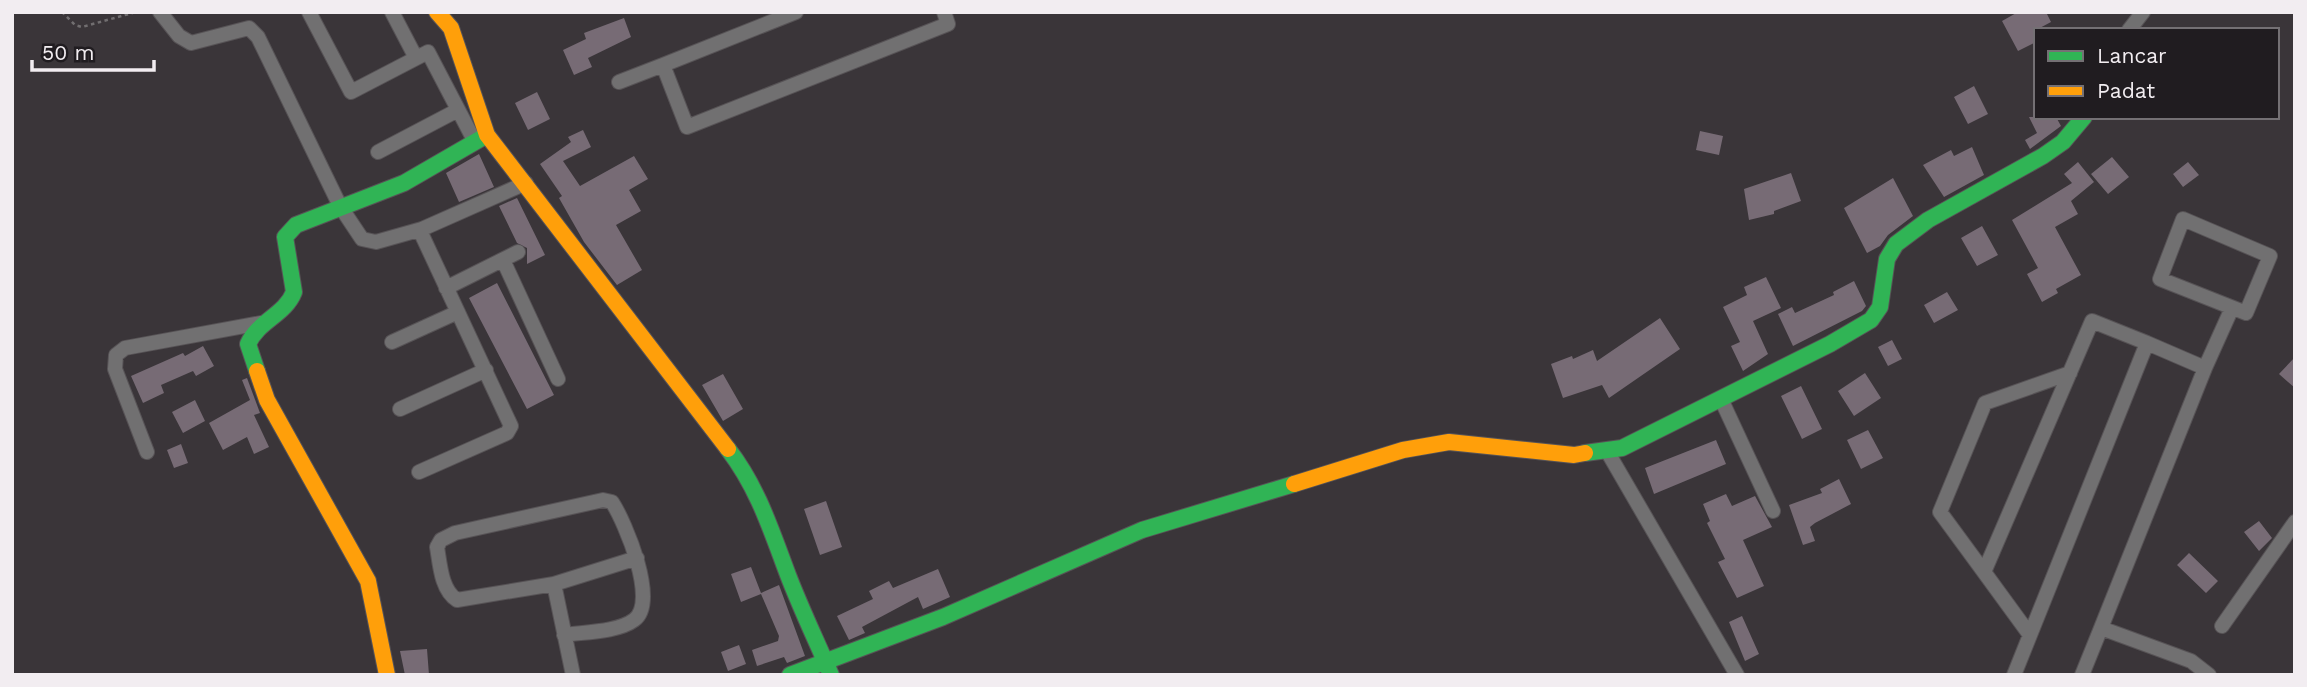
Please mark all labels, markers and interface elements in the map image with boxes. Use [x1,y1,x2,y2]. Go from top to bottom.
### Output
scale bar [32,28,154,72]
legend [2034,28,2279,119]
text: 50 m [42,40,94,65]
text: Lancar [2097,43,2167,68]
text: Padat [2097,78,2155,103]

